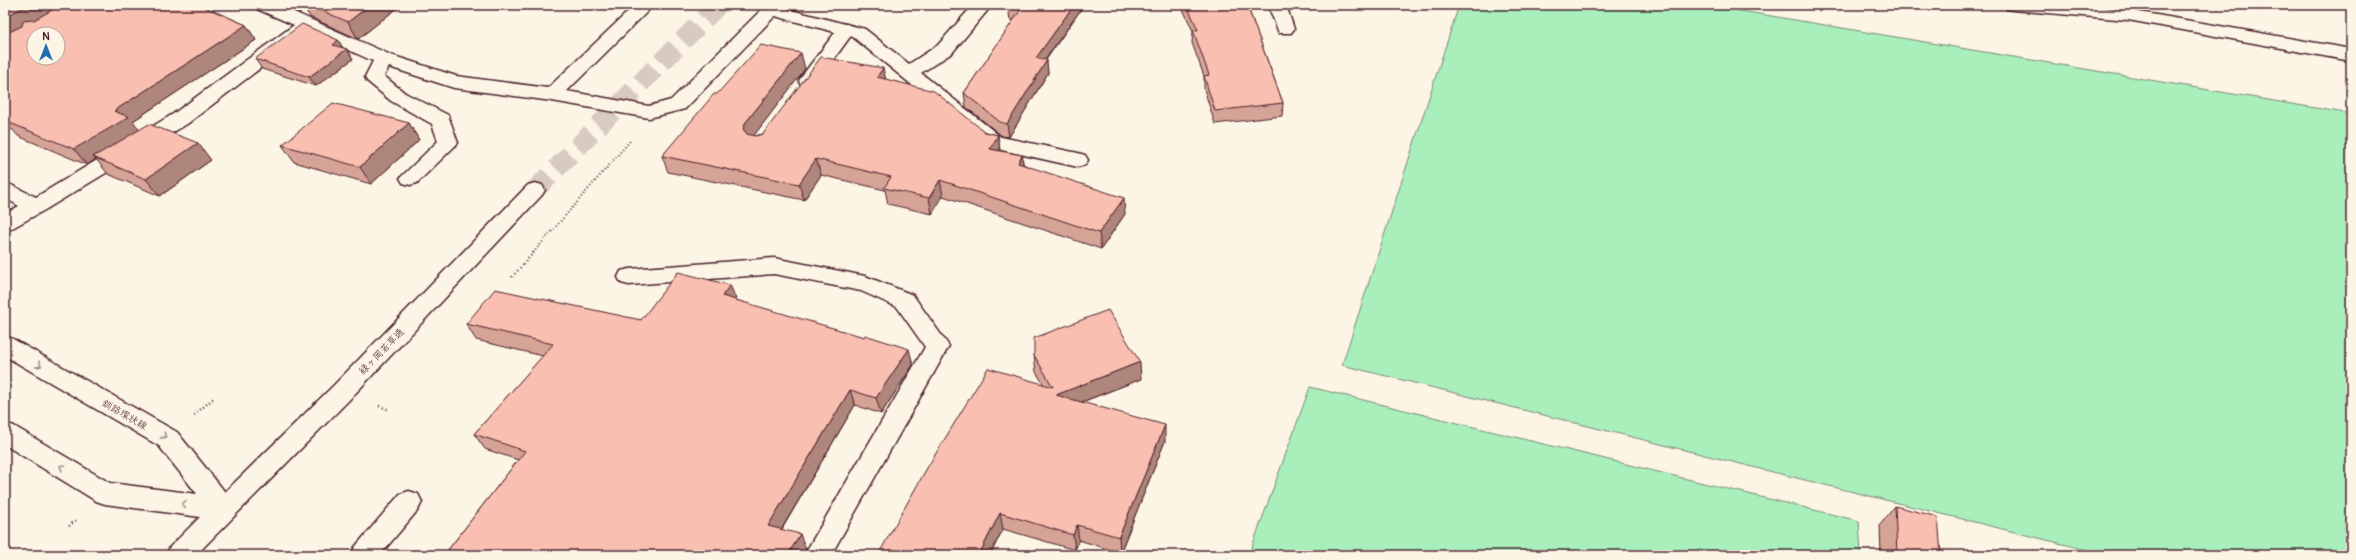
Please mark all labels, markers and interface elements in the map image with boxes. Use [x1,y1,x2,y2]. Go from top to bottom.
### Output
north arrow [26,26,66,66]
text: N [42,30,50,43]
street label: 緑ヶ岡若草通 [357,326,407,377]
one-way arrow [35,360,42,367]
street label: 釧路環状線 [100,397,149,433]
one-way arrow [159,432,166,439]
one-way arrow [59,465,66,472]
one-way arrow [181,500,187,509]

